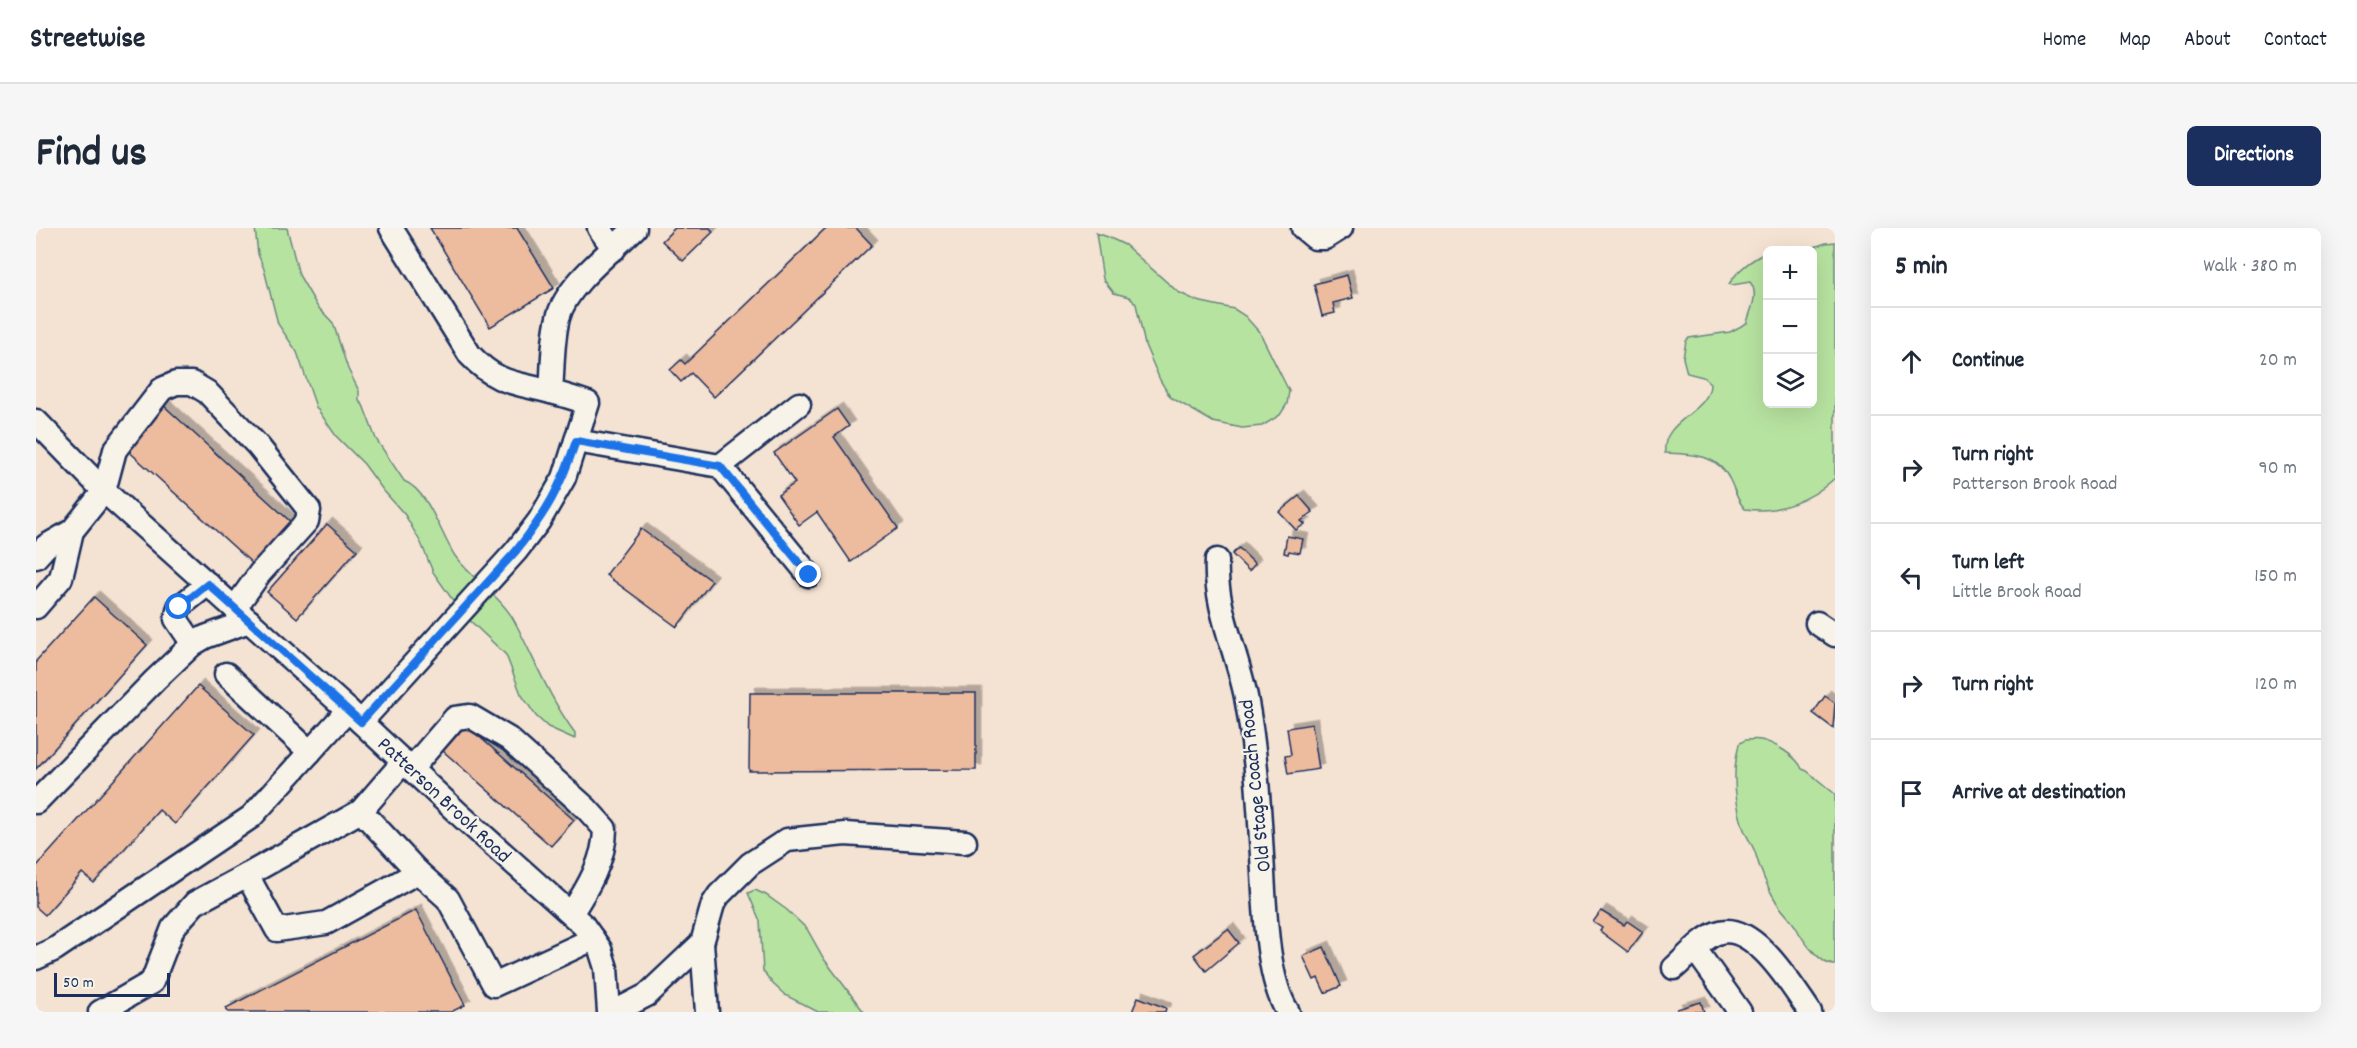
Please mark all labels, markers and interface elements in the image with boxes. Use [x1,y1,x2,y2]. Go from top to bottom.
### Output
text: Streetwise [30,21,145,61]
text: Home [2042,26,2086,56]
text: Map [2119,26,2151,56]
text: About [2184,26,2231,56]
text: Contact [2264,26,2327,56]
text: Find us [36,126,147,186]
button: Directions [2187,126,2321,186]
map controls [1763,246,1817,408]
button: + [1763,246,1817,300]
text: 5 min [1895,249,1948,286]
text: Walk · 380 m [2203,253,2297,281]
button: − [1763,300,1817,354]
icon: ahead [1895,345,1928,378]
text: Continue [1952,346,2024,377]
text: 20 m [2259,347,2297,375]
button: layers [1763,354,1817,408]
text: Turn right [1952,440,2034,471]
icon: right [1895,453,1928,486]
text: 90 m [2259,455,2297,483]
text: Patterson Brook Road [1952,471,2117,499]
text: Turn left [1952,548,2024,579]
route end [795,561,821,587]
icon: left [1895,561,1928,594]
text: 150 m [2254,563,2297,591]
text: Little Brook Road [1952,579,2082,607]
route start [165,593,191,619]
icon: right [1895,669,1928,702]
text: Turn right [1952,670,2034,701]
text: 120 m [2255,671,2297,699]
street label: Old Stage Coach Road [1233,698,1281,874]
street label: Patterson Brook Road [369,731,517,871]
icon: arrive [1895,777,1928,810]
text: Arrive at destination [1952,778,2126,809]
scale bar [54,970,170,998]
text: 50 m [63,972,94,995]

